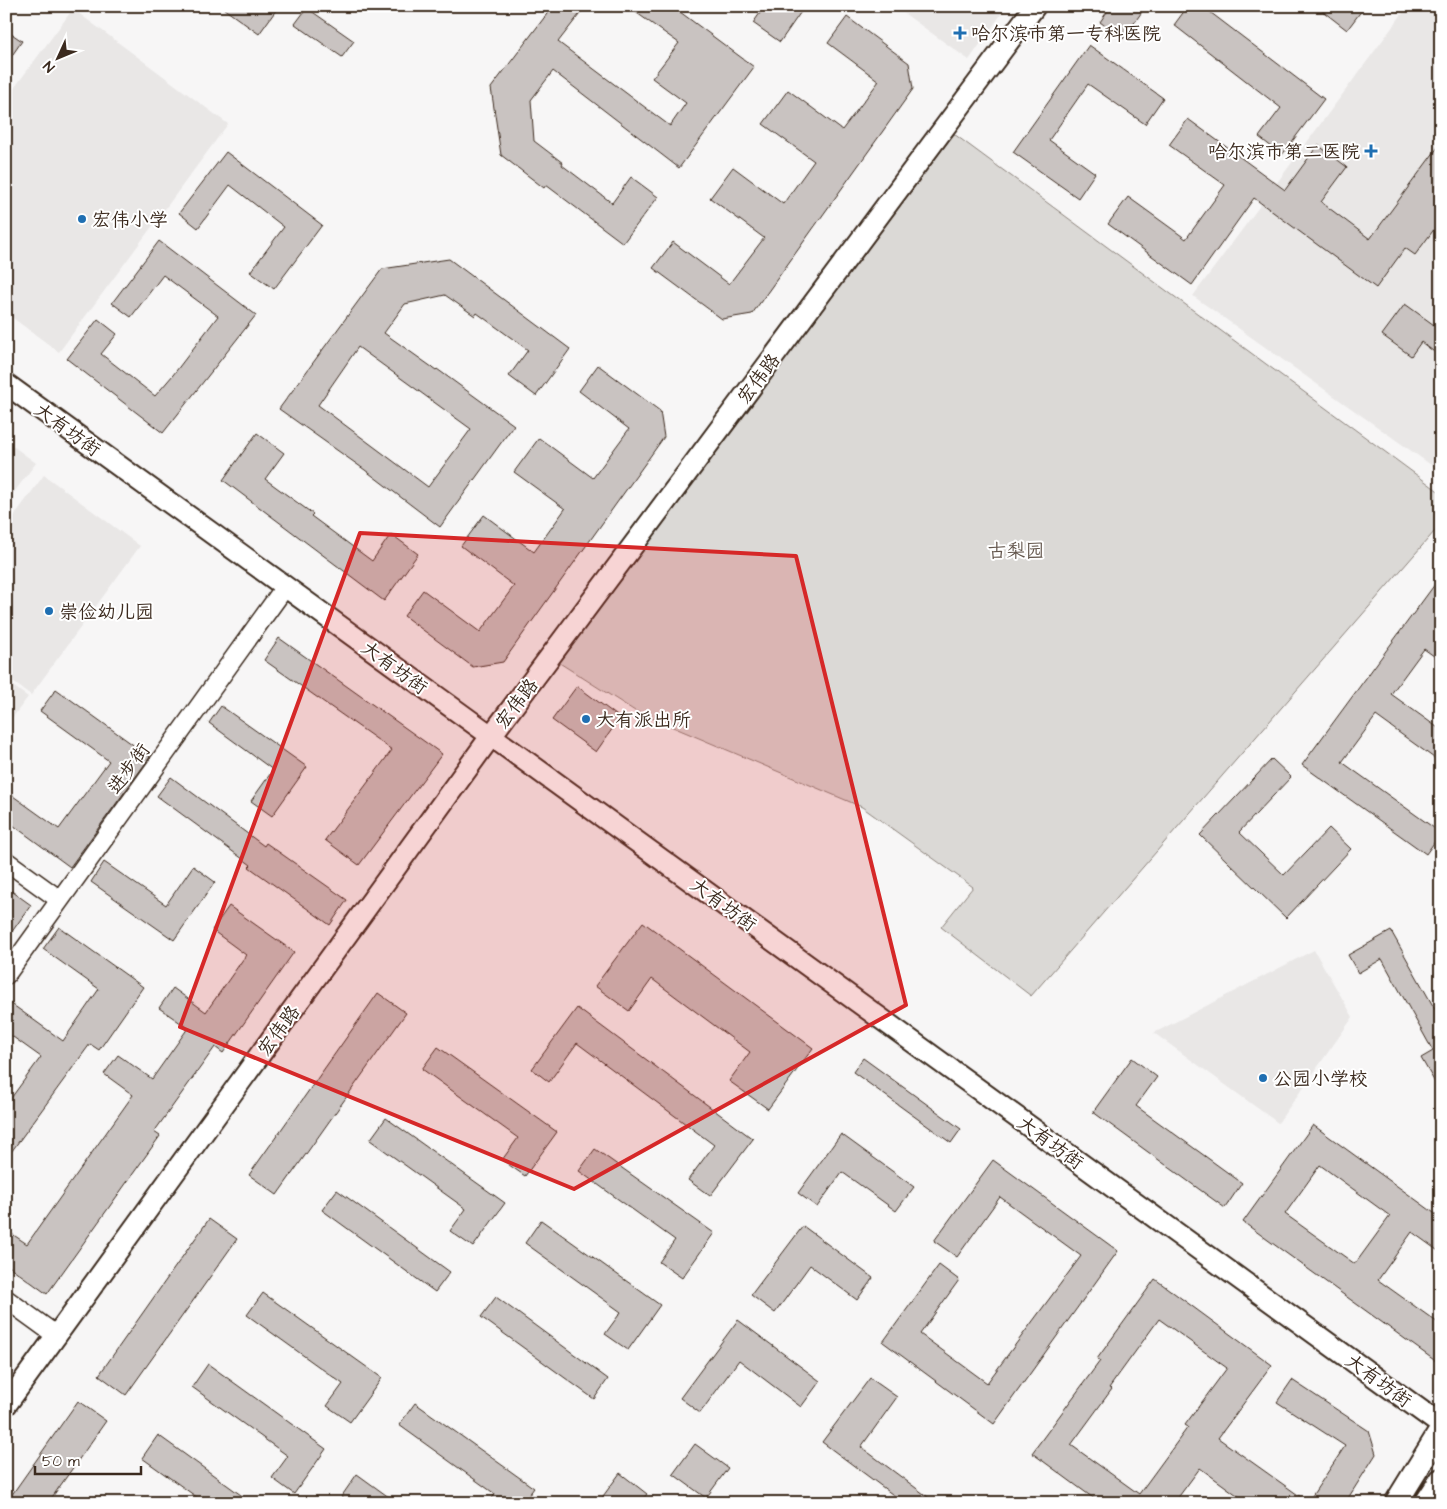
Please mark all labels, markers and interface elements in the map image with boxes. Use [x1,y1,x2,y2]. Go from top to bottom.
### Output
place label: 哈尔滨市第一专科医院 [971,21,1161,48]
marker: 哈尔滨市第一专科医院 [953,26,967,40]
north arrow [32,32,82,82]
text: N [39,56,60,76]
place label: 哈尔滨市第二医院 [1208,139,1360,166]
marker: 哈尔滨市第二医院 [1364,144,1378,158]
place label: 宏伟小学 [92,207,168,234]
marker: 宏伟小学 [76,213,88,225]
street label: 宏伟路 [731,348,787,410]
street label: 大有坊街 [28,397,106,463]
park label: 古梨园 [987,538,1045,565]
place label: 崇俭幼儿园 [59,599,154,626]
marker: 崇俭幼儿园 [43,605,55,617]
street label: 大有坊街 [355,635,433,701]
street label: 宏伟路 [489,673,545,735]
place label: 大有派出所 [596,707,691,734]
marker: 大有派出所 [580,713,592,725]
street label: 进步街 [102,738,157,800]
street label: 大有坊街 [684,872,762,938]
street label: 宏伟路 [252,1000,307,1062]
place label: 公园小学校 [1273,1066,1368,1093]
marker: 公园小学校 [1257,1072,1269,1084]
street label: 大有坊街 [1011,1110,1089,1176]
street label: 大有坊街 [1339,1348,1417,1414]
scale bar [35,1444,141,1476]
text: 50 m [42,1451,80,1472]

